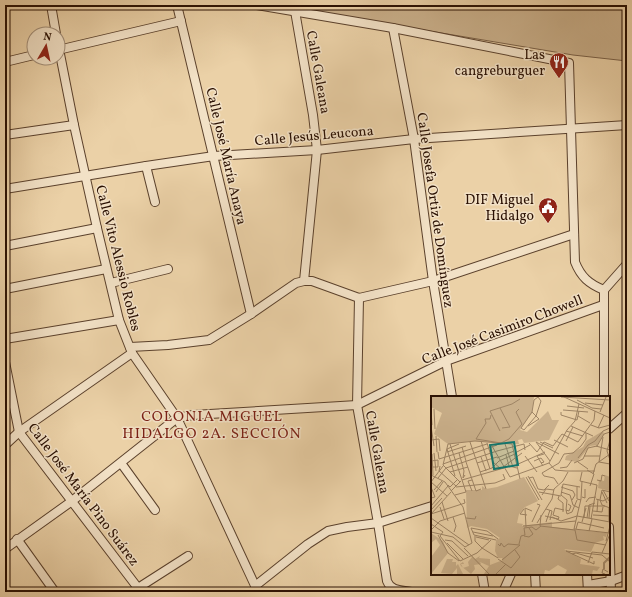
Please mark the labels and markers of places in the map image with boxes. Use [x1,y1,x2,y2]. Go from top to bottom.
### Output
place label: Las cangreburguer [455,46,545,81]
restaurant icon: Las cangreburguer [548,51,570,79]
place label: DIF Miguel Hidalgo [465,191,534,226]
public building icon: DIF Miguel Hidalgo [537,196,559,224]

